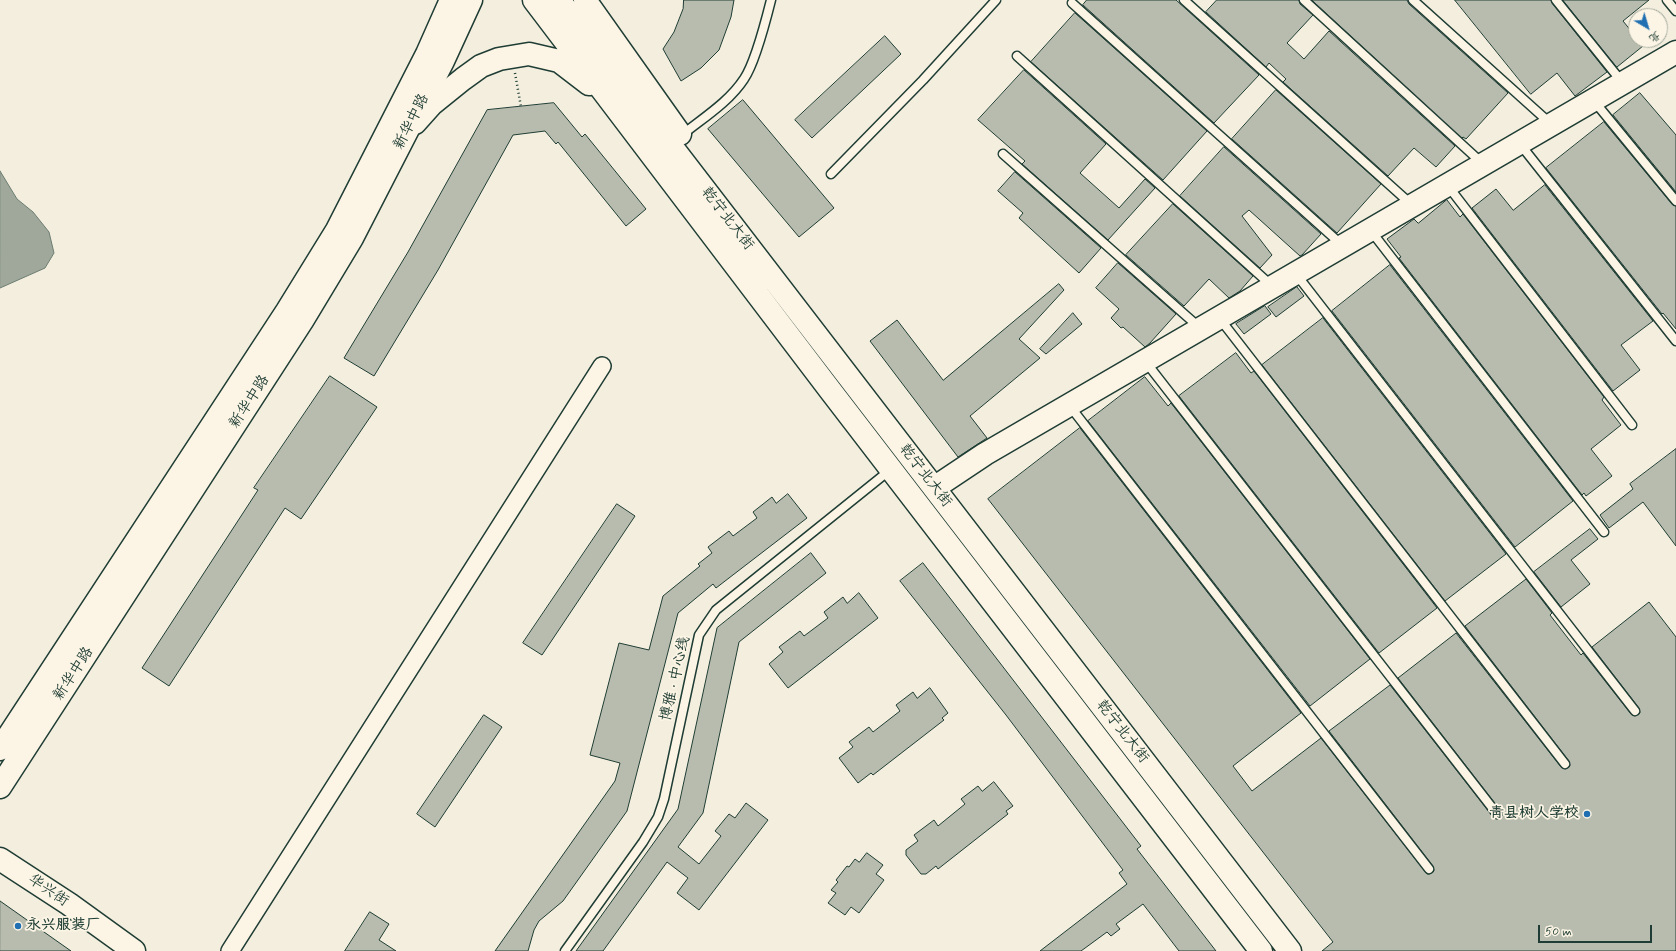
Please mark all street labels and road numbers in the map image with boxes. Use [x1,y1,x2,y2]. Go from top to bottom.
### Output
street label: 新华中路 [390,91,434,153]
street label: 乾宁北大街 [697,184,757,254]
street label: 新华中路 [226,372,274,432]
street label: 乾宁北大街 [895,441,955,511]
street label: 博雅 · 中心线 [657,635,695,723]
street label: 新华中路 [50,644,98,704]
street label: 乾宁北大街 [1092,697,1152,767]
street label: 华兴街 [24,871,72,911]

